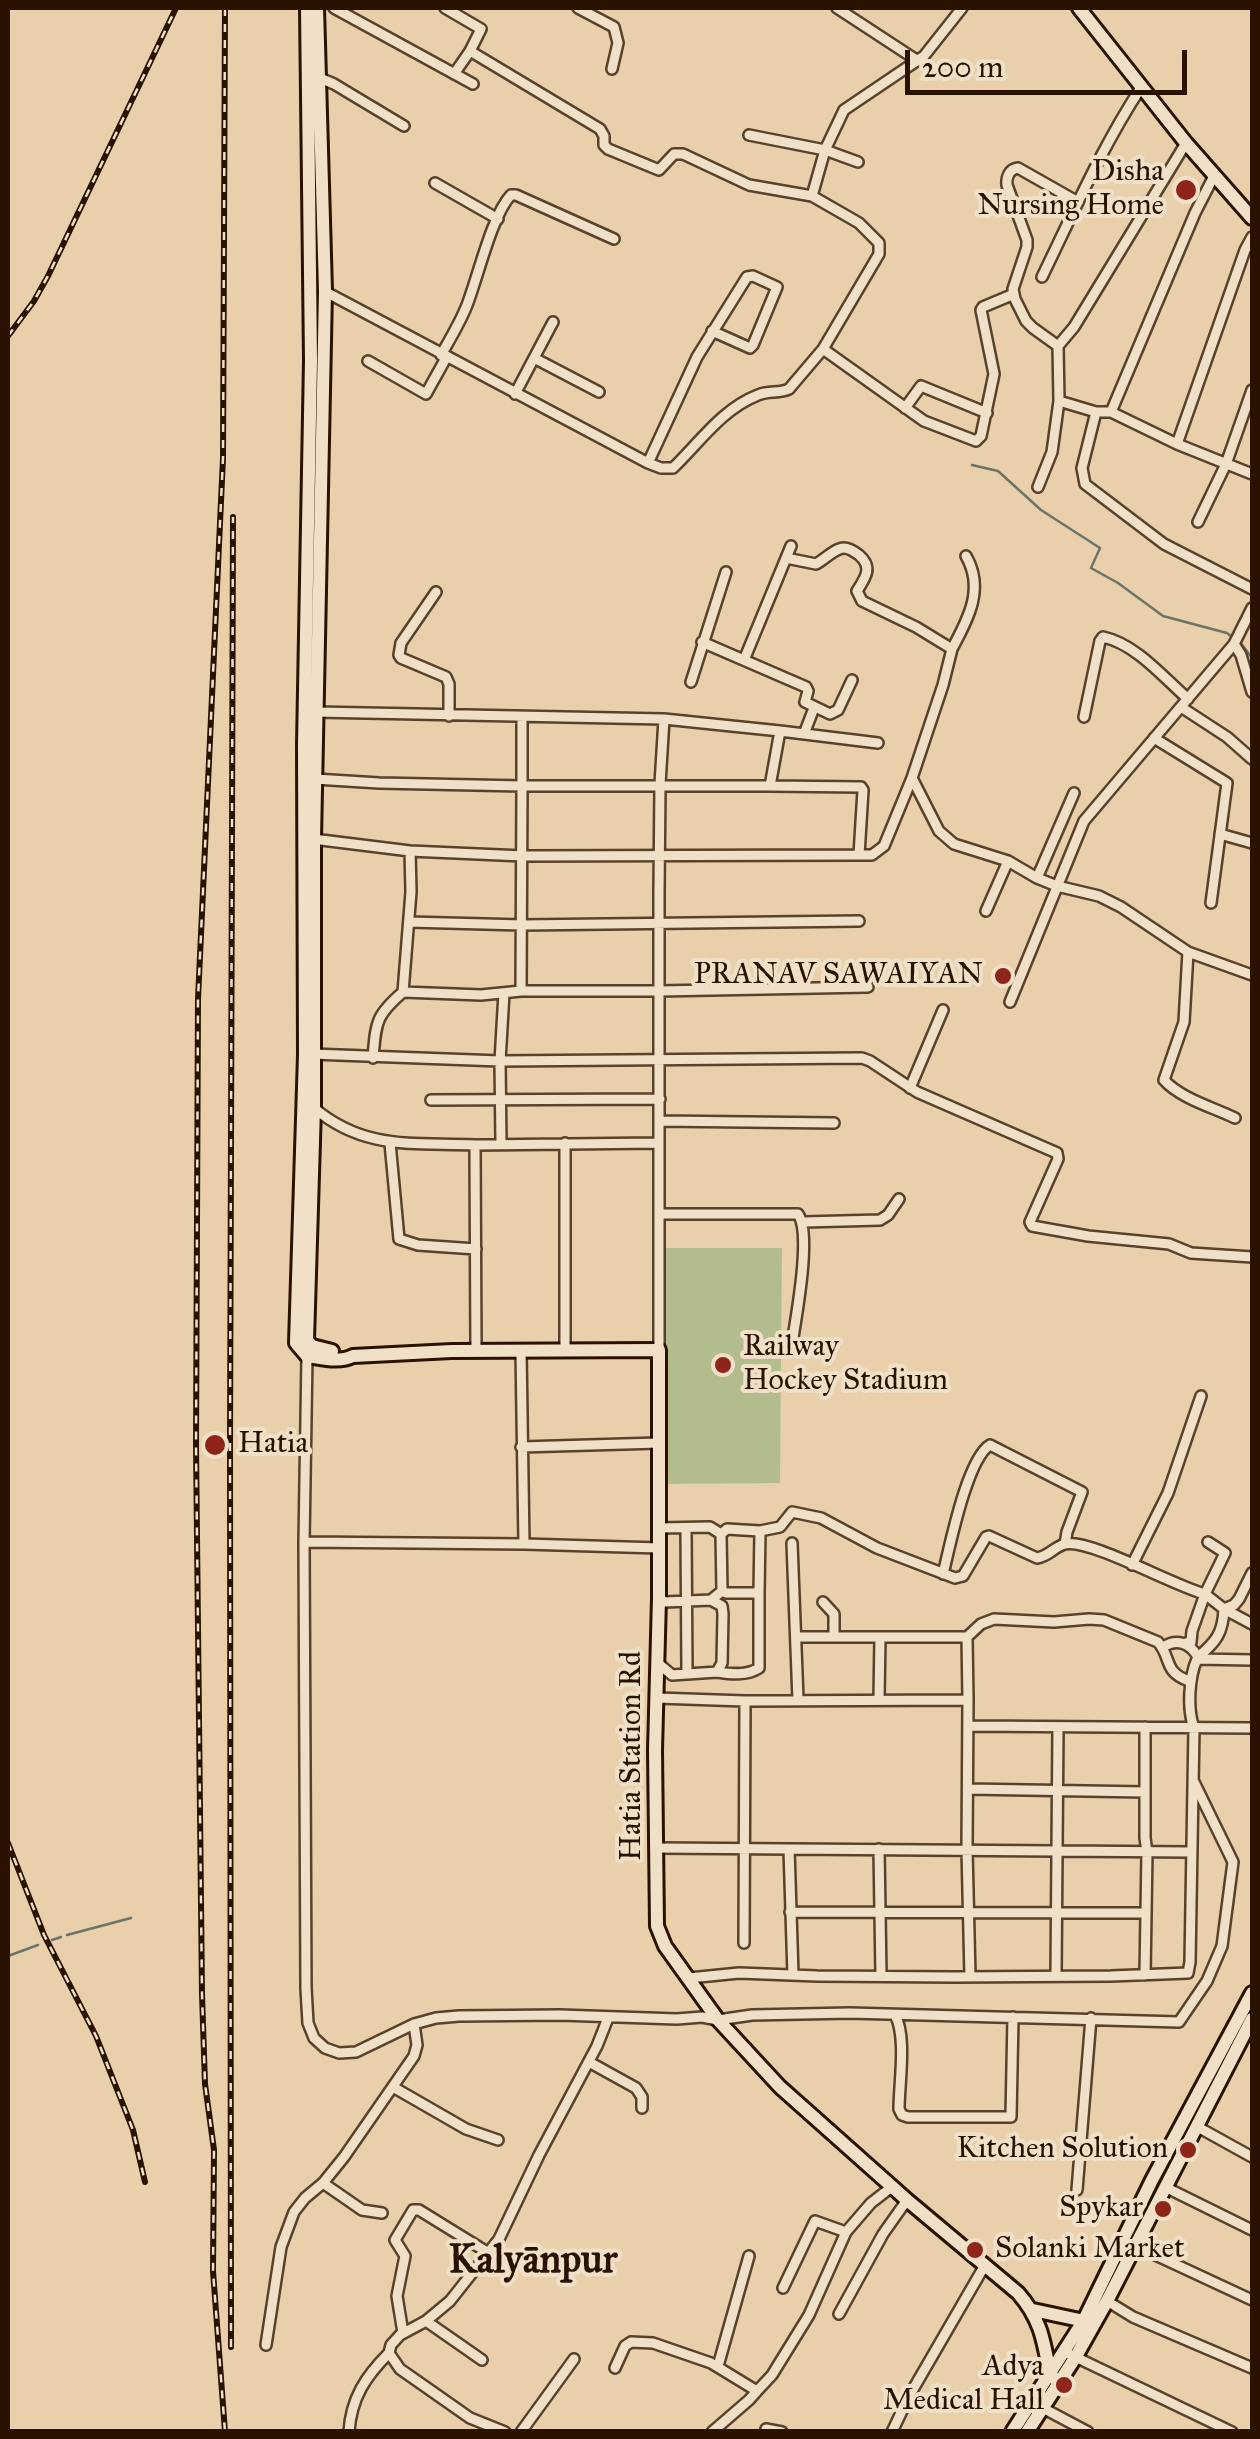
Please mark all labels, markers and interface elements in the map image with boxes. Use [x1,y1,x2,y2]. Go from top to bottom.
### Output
scale bar [910,30,1192,92]
text: 200 m [922,49,1003,85]
place label: Disha Nursing Home [978,155,1164,226]
marker: Disha Nursing Home [1173,177,1199,203]
place label: PRANAV SAWAIYAN [694,958,983,994]
marker: PRANAV SAWAIYAN [992,965,1014,987]
place label: Railway Hockey Stadium [743,1330,948,1400]
marker: Railway Hockey Stadium [712,1354,734,1376]
place label: Hatia [238,1427,308,1463]
marker: Hatia [202,1432,228,1458]
street label: Hatia Station Rd [615,1651,651,1861]
place label: Kitchen Solution [957,2132,1168,2168]
marker: Kitchen Solution [1177,2139,1199,2161]
place label: Spykar [1059,2191,1143,2227]
marker: Spykar [1152,2198,1174,2220]
place label: Solanki Market [995,2232,1185,2268]
district label: Kalyānpur [448,2238,618,2286]
marker: Solanki Market [964,2239,986,2261]
place label: Adya Medical Hall [883,2350,1044,2420]
marker: Adya Medical Hall [1053,2374,1075,2396]

